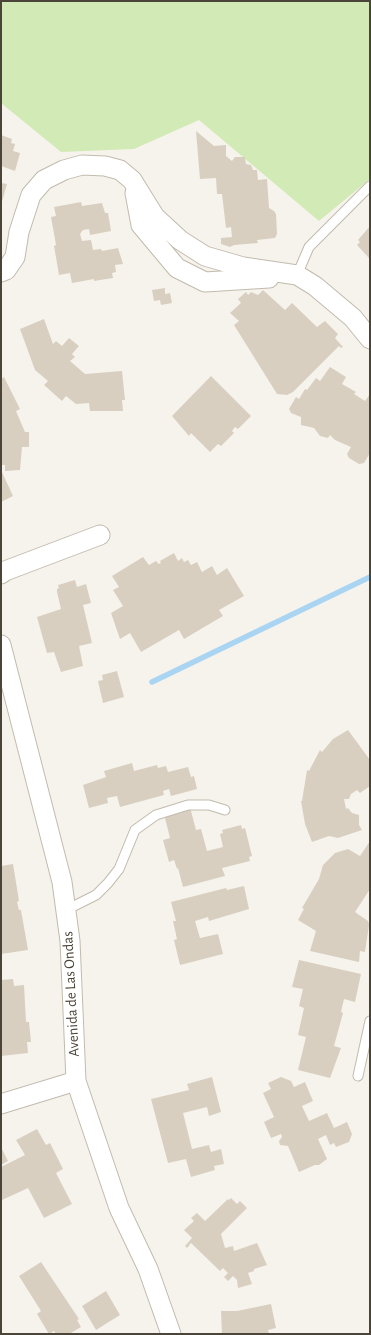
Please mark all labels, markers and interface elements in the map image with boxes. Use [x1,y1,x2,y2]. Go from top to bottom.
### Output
street label: Avenida de Las Ondas [59,931,83,1057]

